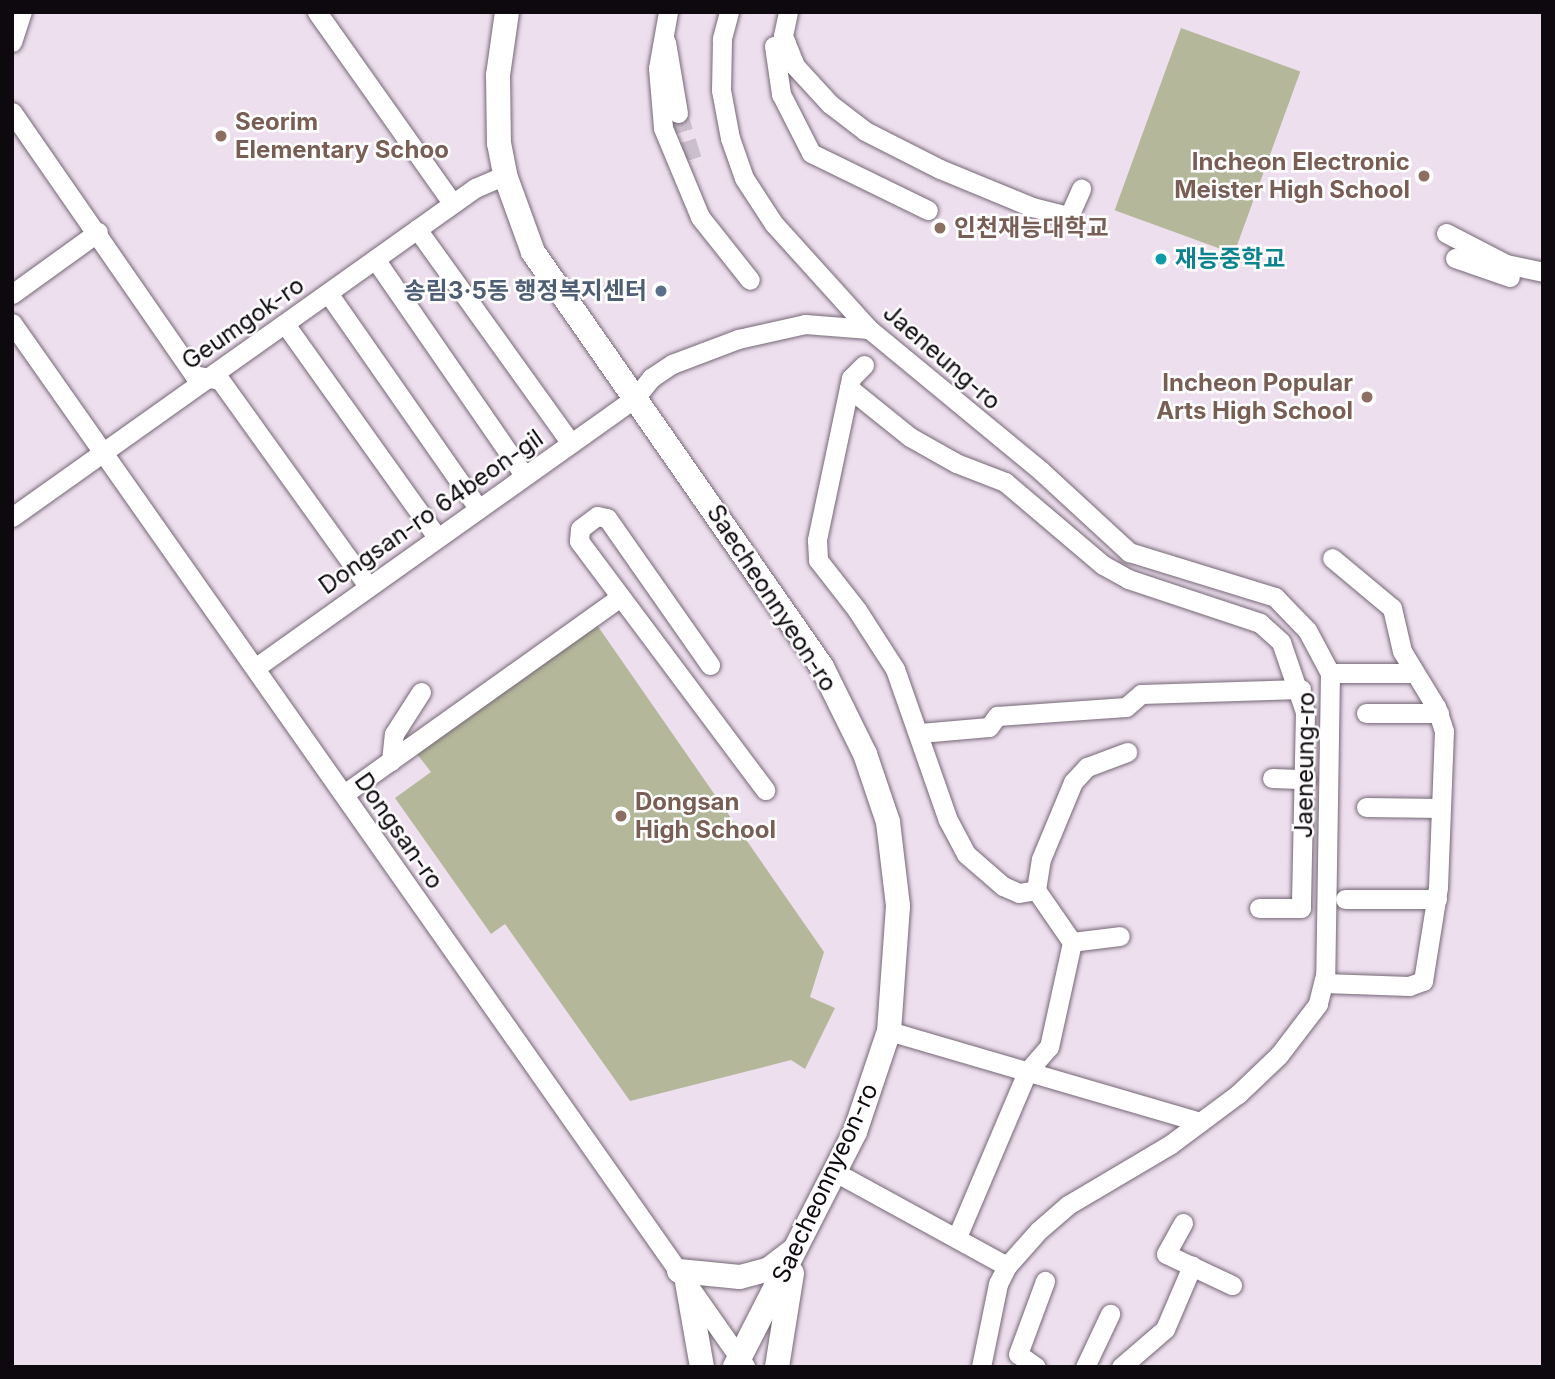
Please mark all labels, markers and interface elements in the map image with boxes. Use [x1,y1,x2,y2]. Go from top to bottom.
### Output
place label: Seorim Elementary Schoo [235,108,449,164]
marker: Seorim Elementary Schoo [213,128,229,144]
place label: Incheon Electronic Meister High School [1174,148,1410,204]
marker: Incheon Electronic Meister High School [1416,168,1432,184]
place label: 인천재능대학교 [954,214,1109,242]
marker: 인천재능대학교 [932,220,948,236]
place label: 재능중학교 [1175,245,1285,273]
marker: 재능중학교 [1153,251,1169,267]
street label: Geumgok-ro [176,270,310,376]
place label: 송림3·5동 행정복지센터 [404,277,647,305]
marker: 송림3·5동 행정복지센터 [653,283,669,299]
street label: Jaeneung-ro [877,298,1007,416]
place label: Incheon Popular Arts High School [1156,369,1353,425]
marker: Incheon Popular Arts High School [1359,389,1375,405]
street label: Dongsan-ro 64beon-gil [313,424,549,600]
street label: Saecheonnyeon-ro [701,499,843,697]
street label: Jaeneung-ro [1289,692,1321,838]
street label: Dongsan-ro [348,767,450,895]
place label: Dongsan High School [635,788,776,844]
marker: Dongsan High School [613,808,629,824]
street label: Saecheonnyeon-ro [766,1079,884,1287]

